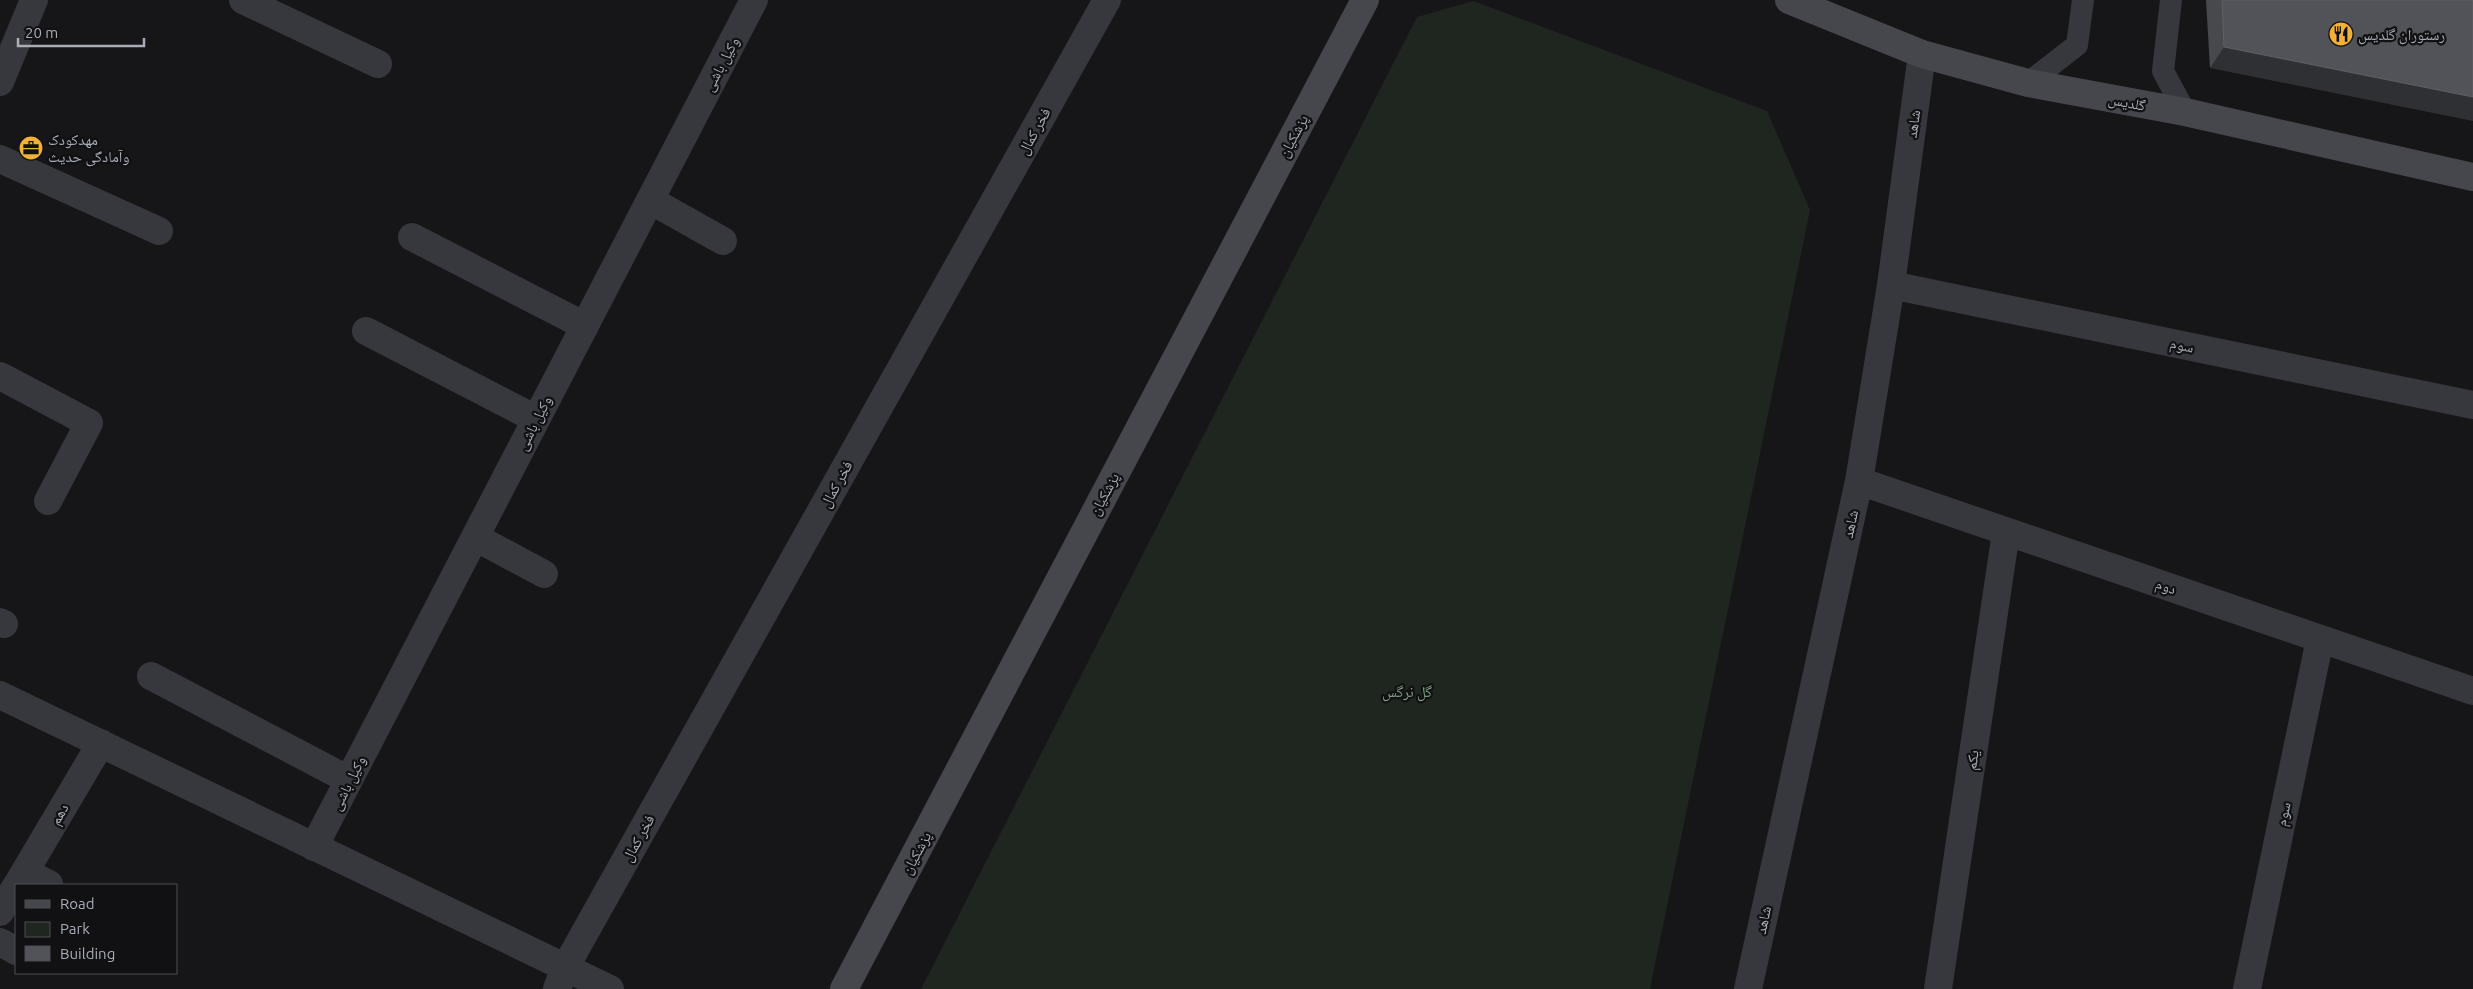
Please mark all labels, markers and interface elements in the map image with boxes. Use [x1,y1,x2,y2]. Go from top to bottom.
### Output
scale bar [18,15,144,47]
restaurant icon: رستوران گلدیس [2328,21,2354,47]
text: 20 m [25,24,58,41]
place label: رستوران گلدیس [2358,26,2445,45]
street label: وکیل باشی [700,34,744,95]
street label: گلدیس [2107,90,2147,116]
street label: فخر کمال [1014,105,1056,158]
street label: شاهد [1903,109,1923,139]
street label: پزشکیان [1275,112,1313,161]
place label: مهدکودک وآمادگی حدیث [48,131,129,167]
office icon: مهدکودک وآمادگی حدیث [18,135,44,161]
street label: سوم [2168,334,2196,358]
street label: وکیل باشی [513,393,557,454]
street label: فخر کمال [816,458,858,511]
street label: پزشکیان [1086,470,1124,519]
street label: شاهد [1839,508,1861,540]
street label: دوم [2153,575,2178,599]
park label: گل نرگس [1382,683,1432,702]
street label: یکم [1962,749,1984,771]
street label: وکیل باشی [327,753,371,814]
street label: دهم [46,800,74,829]
street label: سوم [2272,800,2296,828]
street label: فخر کمال [618,812,660,865]
street label: پزشکیان [898,829,936,878]
legend [15,884,178,974]
text: Road [60,895,95,912]
street label: شاهد [1752,904,1774,936]
text: Park [60,920,90,937]
text: Building [60,945,115,962]

